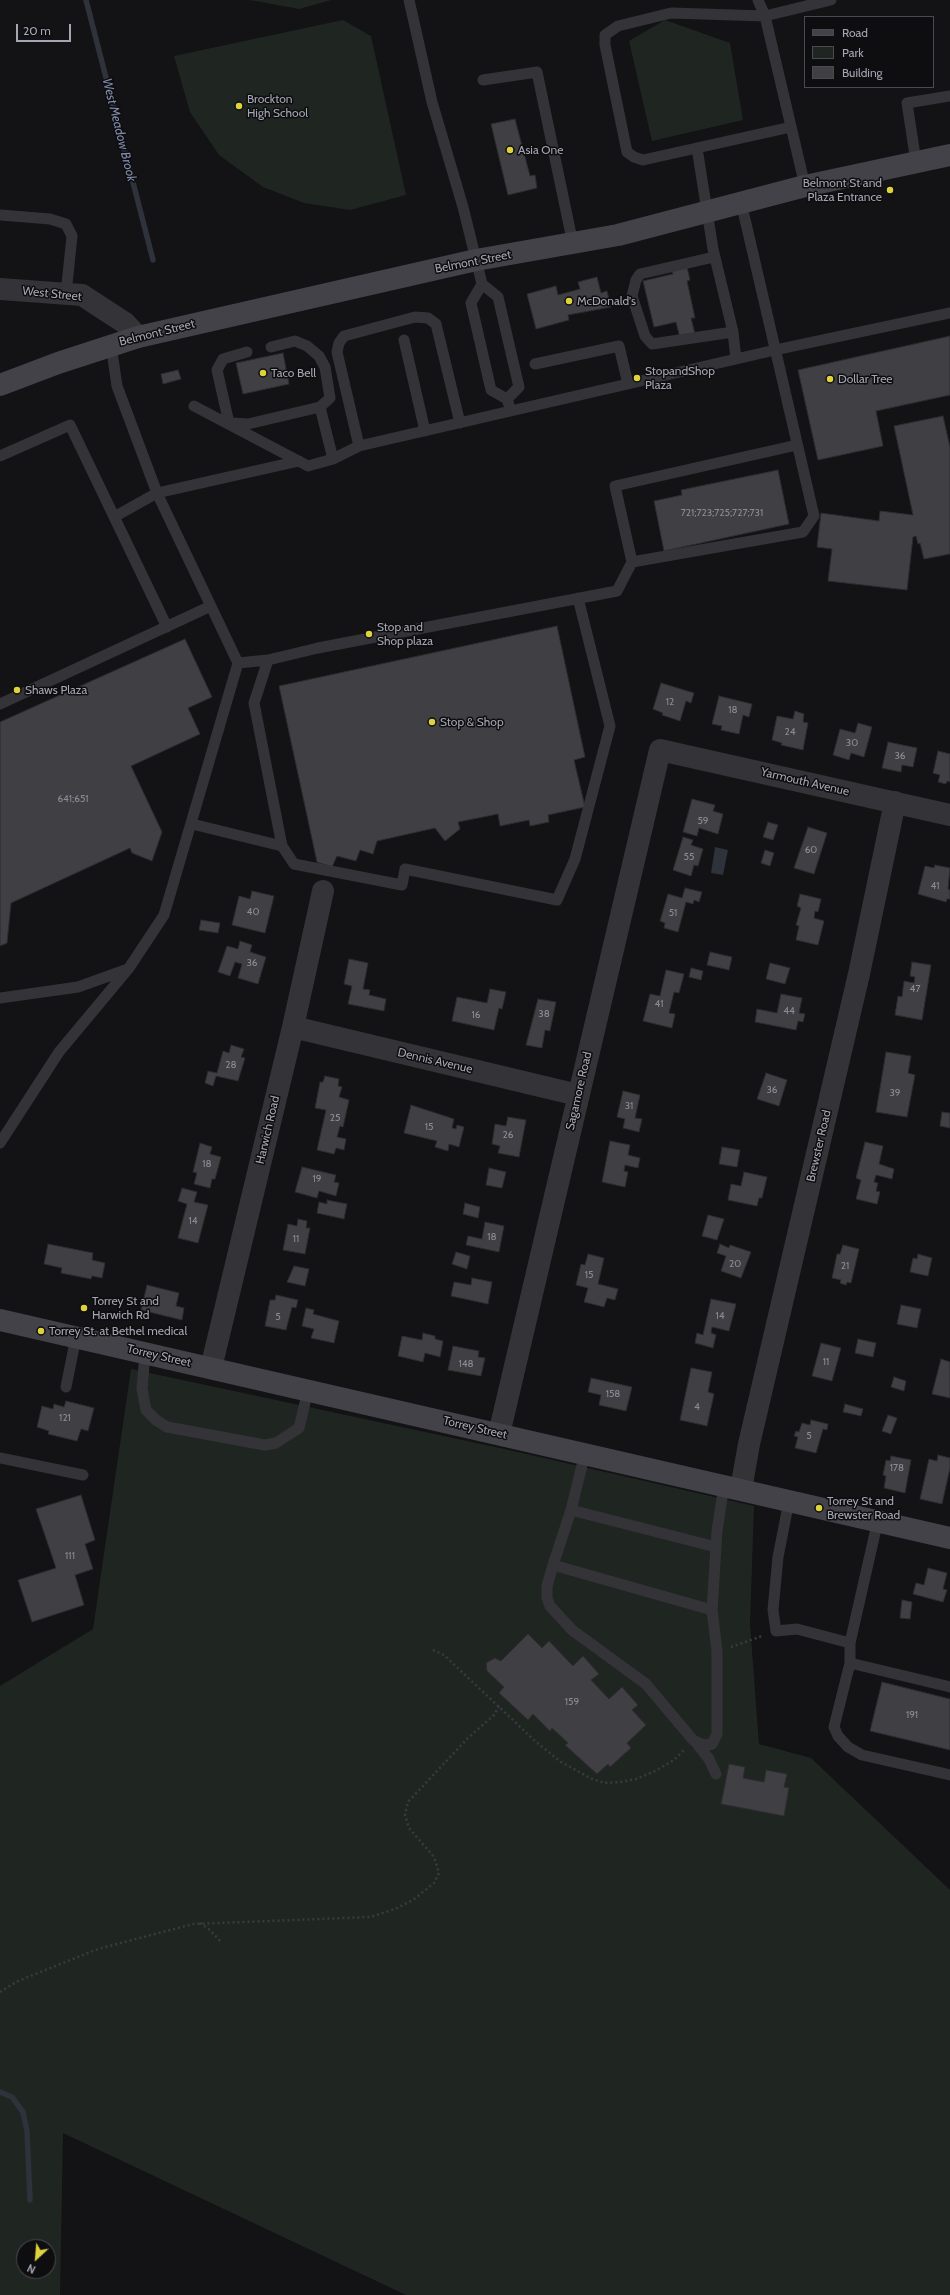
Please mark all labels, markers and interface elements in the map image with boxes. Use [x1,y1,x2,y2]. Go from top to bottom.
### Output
scale bar [18,16,73,42]
legend [804,16,934,88]
text: 20 m [23,23,51,38]
text: Road [842,25,868,40]
text: Park [842,45,864,60]
text: Building [842,65,883,80]
water label: West Meadow Brook [99,77,139,183]
place label: Brockton High School [247,92,308,120]
marker: Brockton High School [234,101,244,111]
place label: Asia One [518,143,563,157]
marker: Asia One [505,145,515,155]
place label: Belmont St and Plaza Entrance [803,176,882,204]
marker: Belmont St and Plaza Entrance [885,185,895,195]
street label: Belmont Street [434,248,512,276]
street label: West Street [22,284,82,304]
place label: McDonald's [577,294,636,308]
marker: McDonald's [564,296,574,306]
street label: Belmont Street [118,317,196,349]
place label: StopandShop Plaza [645,364,715,392]
place label: Taco Bell [271,366,316,380]
marker: Taco Bell [258,368,268,378]
place label: Dollar Tree [838,372,892,386]
marker: StopandShop Plaza [632,373,642,383]
marker: Dollar Tree [825,374,835,384]
house number: 721;723;725;727;731 [681,507,763,519]
place label: Stop and Shop plaza [377,620,433,648]
marker: Stop and Shop plaza [364,629,374,639]
place label: Shaws Plaza [25,683,87,697]
marker: Shaws Plaza [12,685,22,695]
house number: 12 [666,696,674,708]
house number: 18 [728,704,738,716]
place label: Stop & Shop [440,715,504,729]
marker: Stop & Shop [427,717,437,727]
house number: 24 [784,726,796,738]
house number: 30 [846,737,858,749]
house number: 36 [894,750,906,762]
street label: Yarmouth Avenue [759,765,851,799]
house number: 641;651 [57,793,89,805]
house number: 59 [697,815,709,827]
house number: 60 [805,844,817,856]
house number: 55 [684,851,694,863]
house number: 41 [930,880,940,892]
house number: 40 [247,906,259,918]
house number: 51 [669,907,677,919]
house number: 36 [246,957,258,969]
house number: 47 [910,983,920,995]
house number: 41 [654,998,664,1010]
house number: 44 [783,1005,795,1017]
house number: 38 [538,1008,550,1020]
house number: 16 [472,1009,480,1021]
street label: Dennis Avenue [396,1045,474,1077]
street label: Sagamore Road [563,1050,595,1132]
house number: 28 [225,1059,237,1071]
house number: 36 [766,1084,778,1096]
house number: 39 [889,1087,901,1099]
street label: Harwich Road [253,1094,283,1166]
house number: 31 [625,1100,633,1112]
street label: Brewster Road [804,1109,834,1183]
house number: 25 [330,1112,340,1124]
house number: 15 [425,1121,433,1133]
house number: 26 [503,1129,513,1141]
house number: 18 [202,1158,212,1170]
house number: 19 [313,1173,321,1185]
house number: 14 [188,1215,198,1227]
house number: 18 [487,1231,497,1243]
house number: 11 [293,1233,299,1245]
house number: 20 [729,1258,741,1270]
house number: 21 [841,1260,849,1272]
house number: 15 [585,1269,593,1281]
place label: Torrey St and Harwich Rd [92,1294,159,1322]
marker: Torrey St and Harwich Rd [79,1303,89,1313]
house number: 14 [715,1310,725,1322]
house number: 5 [275,1311,281,1323]
place label: Torrey St. at Bethel medical [49,1324,187,1338]
marker: Torrey St. at Bethel medical [36,1326,46,1336]
street label: Torrey Street [126,1342,192,1370]
house number: 11 [823,1356,829,1368]
house number: 148 [458,1358,474,1370]
house number: 158 [606,1388,620,1400]
house number: 4 [694,1401,700,1413]
house number: 121 [59,1412,71,1424]
street label: Torrey Street [442,1414,508,1442]
house number: 5 [806,1430,812,1442]
house number: 178 [890,1462,904,1474]
place label: Torrey St and Brewster Road [827,1494,900,1522]
marker: Torrey St and Brewster Road [814,1503,824,1513]
house number: 111 [65,1550,75,1562]
house number: 159 [565,1696,579,1708]
house number: 191 [906,1709,918,1721]
north arrow [16,2239,56,2279]
text: N [25,2261,38,2277]

